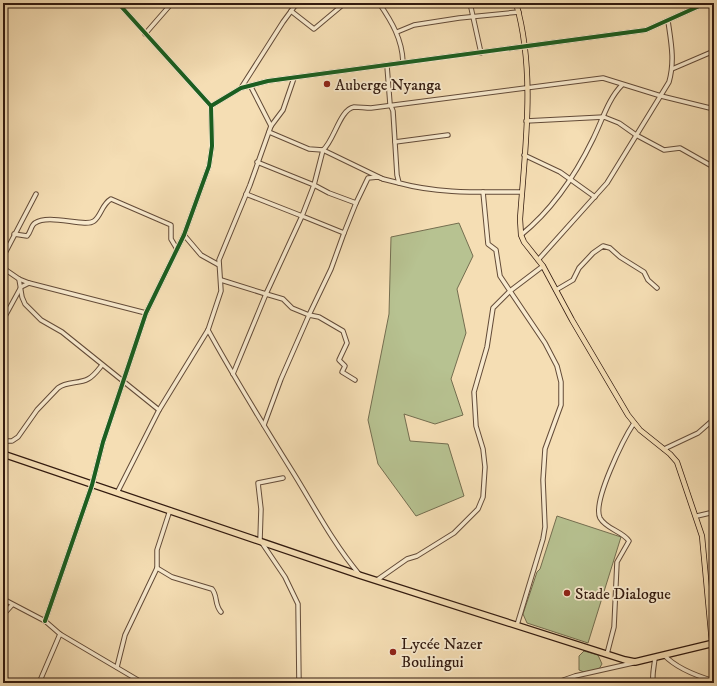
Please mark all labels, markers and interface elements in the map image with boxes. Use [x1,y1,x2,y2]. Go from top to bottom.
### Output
place label: Auberge Nyanga [335,75,441,95]
marker: Auberge Nyanga [322,79,332,89]
place label: Stade Dialogue [575,584,671,604]
marker: Stade Dialogue [562,588,572,598]
place label: Lycée Nazer Boulingui [401,634,483,672]
marker: Lycée Nazer Boulingui [388,647,398,657]

